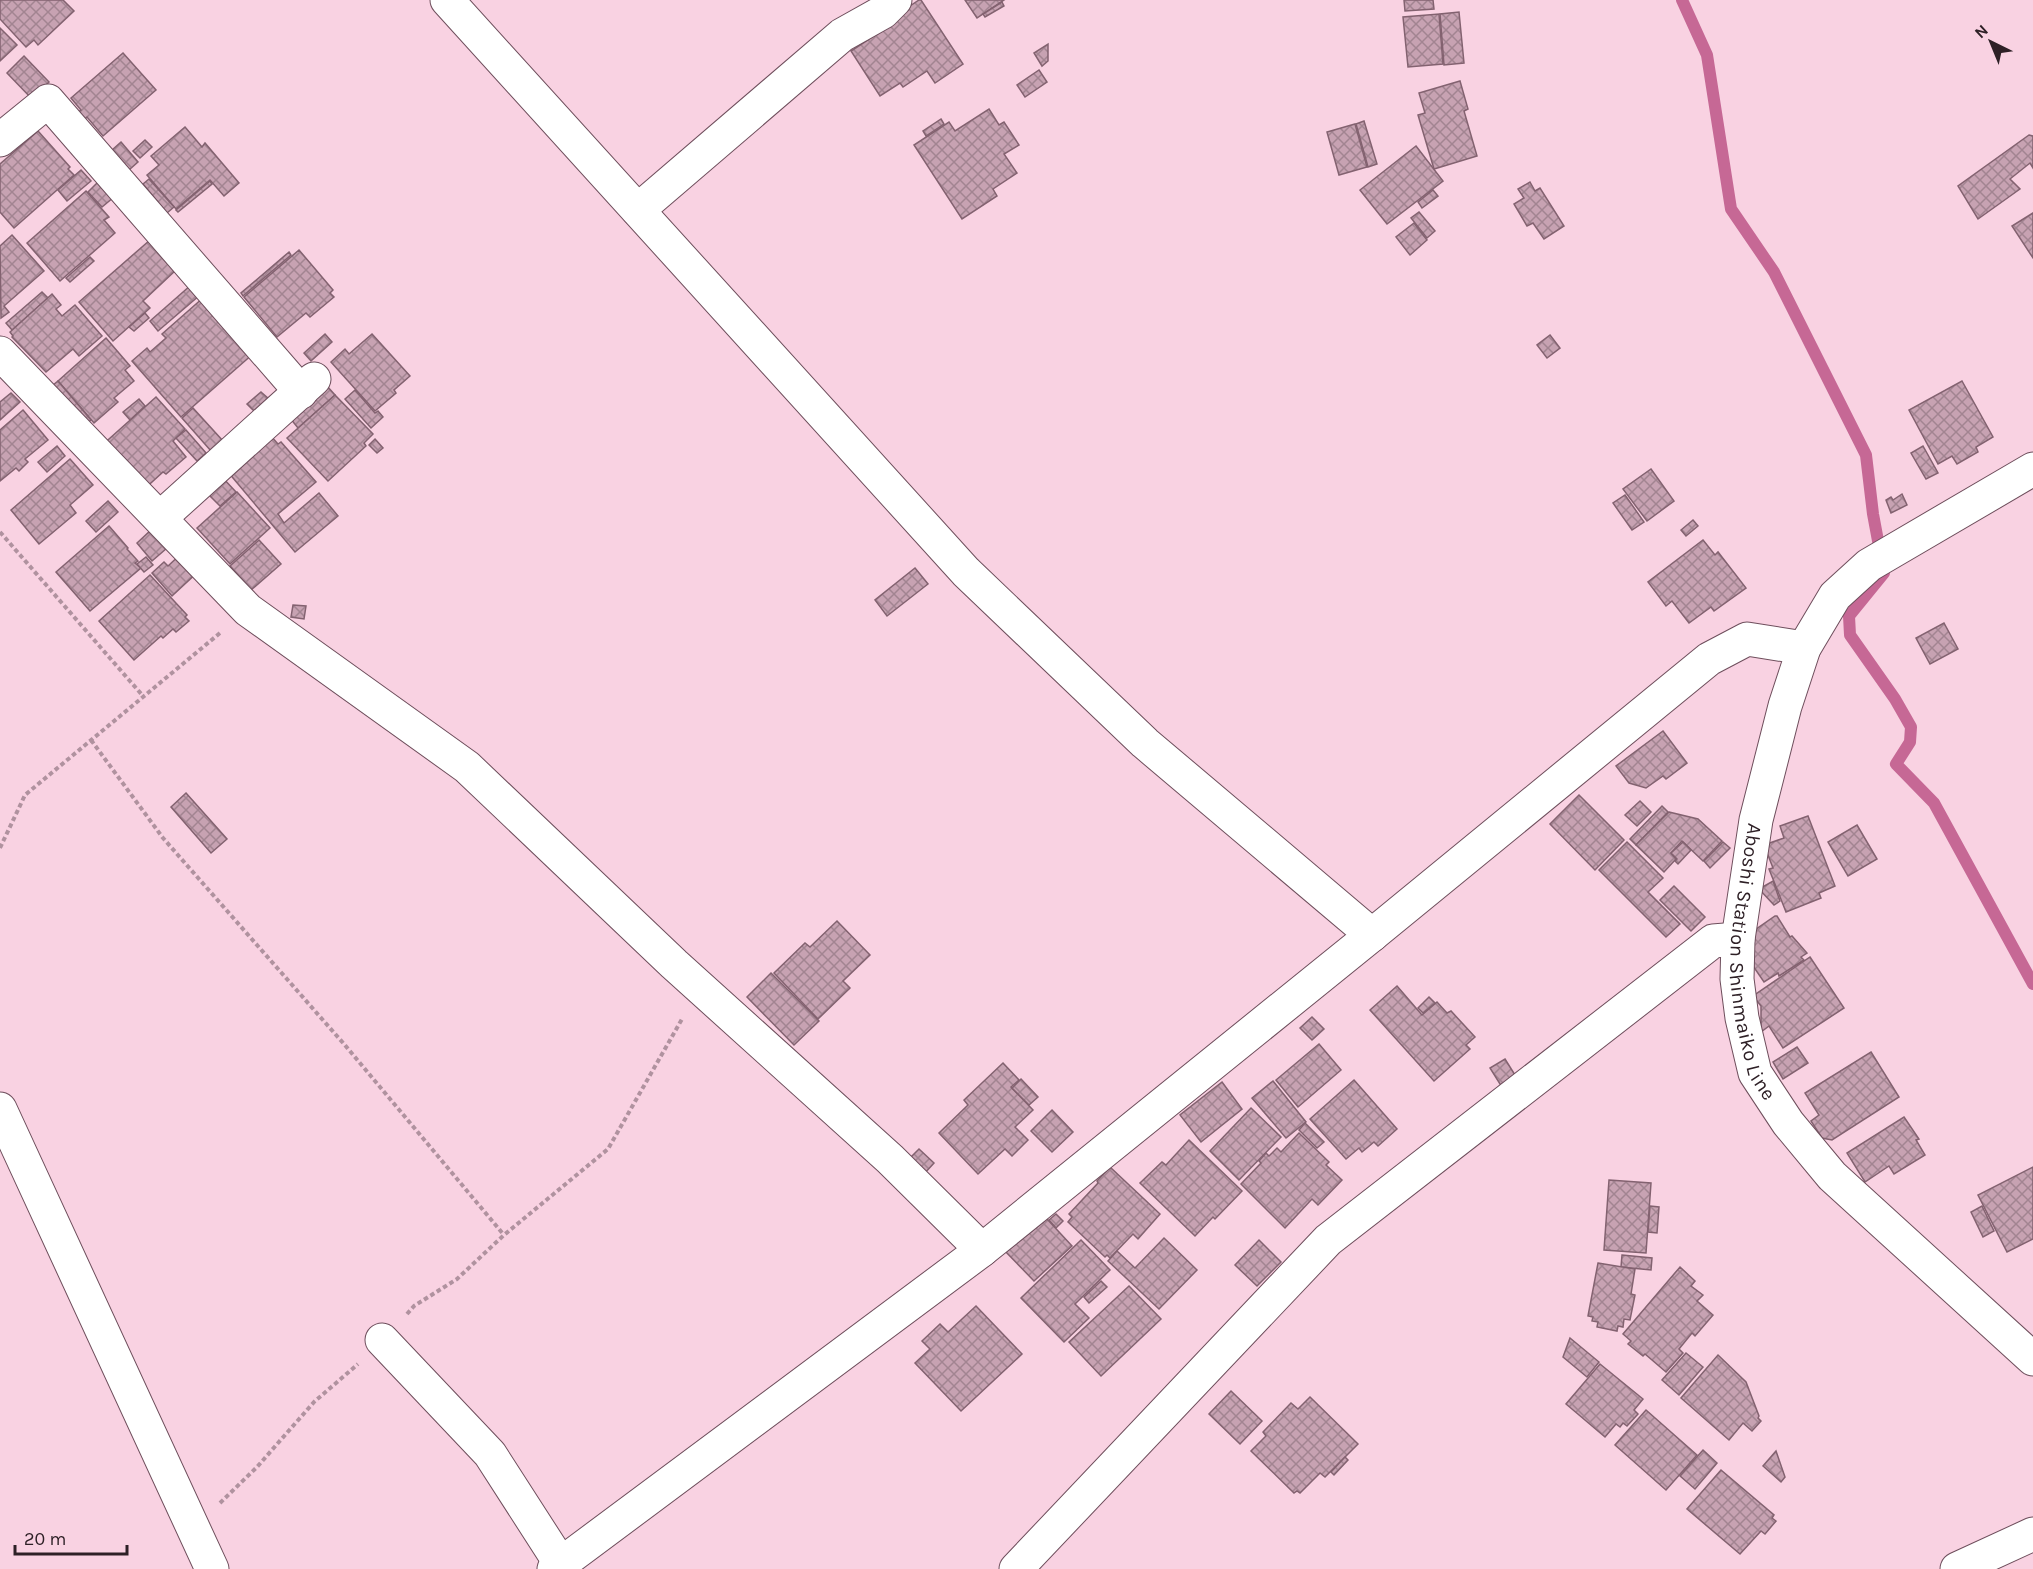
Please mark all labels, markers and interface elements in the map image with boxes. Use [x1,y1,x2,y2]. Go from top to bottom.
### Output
north arrow [1961,12,2021,72]
text: N [1970,21,1992,42]
street label: Aboshi Station Shinmaiko Line [1725,822,1781,1104]
scale bar [15,1518,128,1556]
text: 20 m [24,1528,66,1550]

